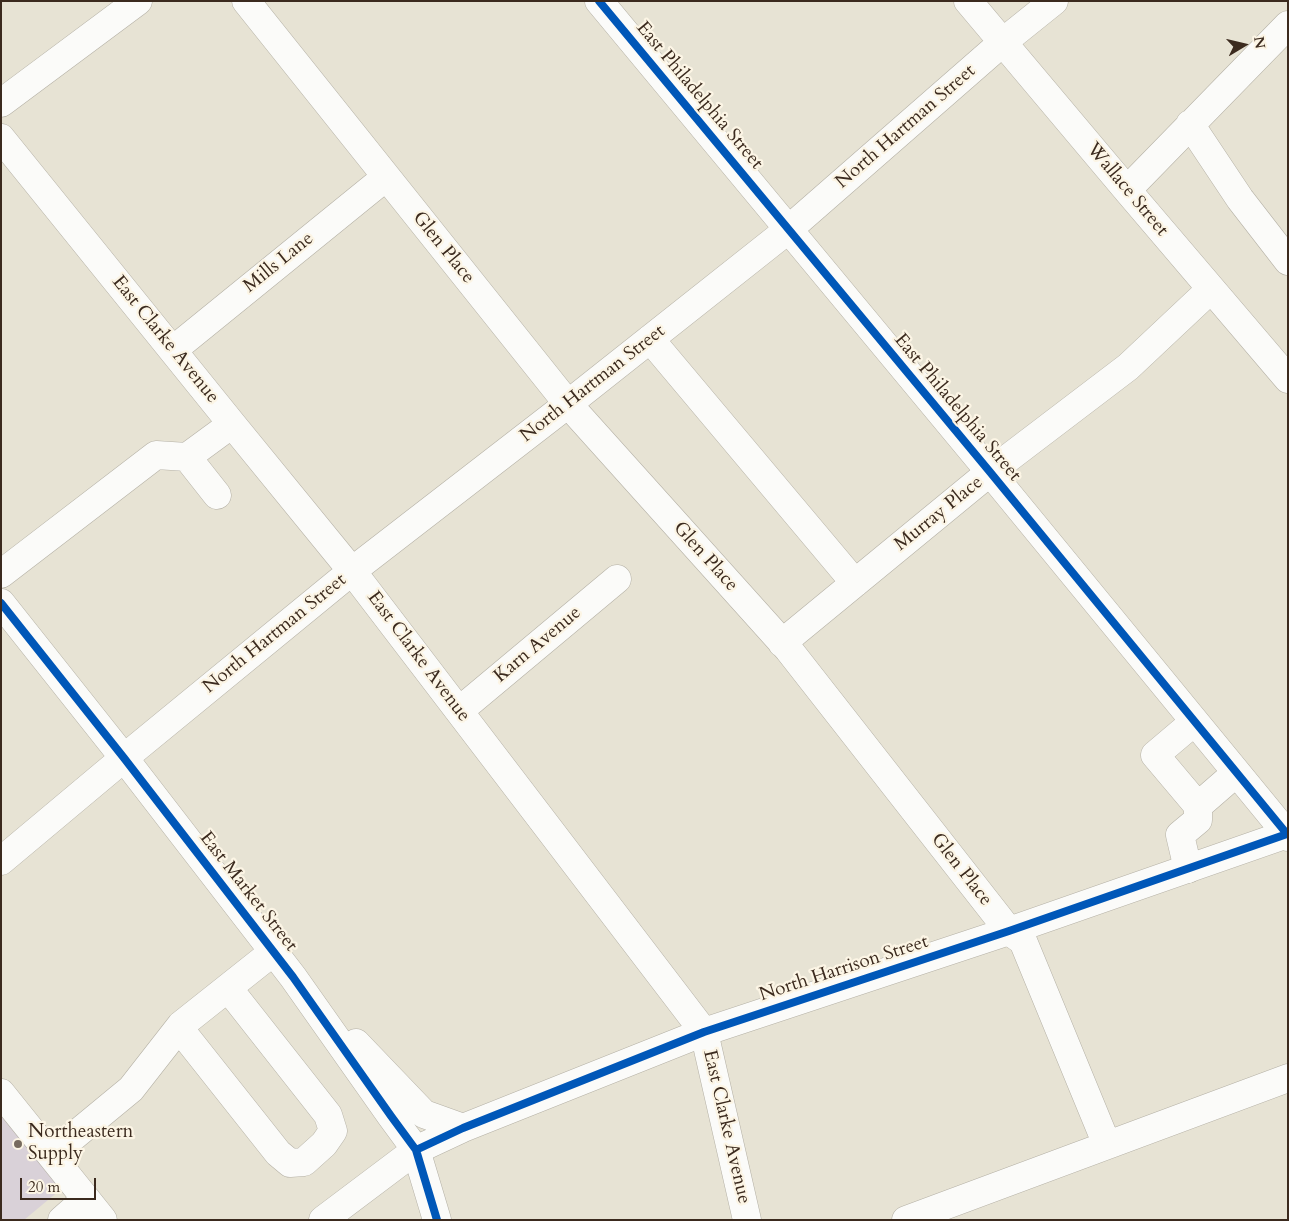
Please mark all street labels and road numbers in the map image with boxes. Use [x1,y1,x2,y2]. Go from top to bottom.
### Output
street label: East Philadelphia Street [631,17,767,175]
street label: North Hartman Street [831,60,981,194]
street label: Wallace Street [1081,139,1173,241]
street label: Glen Place [407,207,479,289]
street label: Mills Lane [239,228,319,298]
street label: East Clarke Avenue [107,272,223,408]
street label: North Hartman Street [516,320,670,448]
street label: East Philadelphia Street [889,329,1025,487]
street label: Murray Place [890,471,988,557]
street label: Glen Place [668,517,742,597]
street label: North Hartman Street [199,569,351,699]
street label: East Clarke Avenue [362,587,474,727]
street label: Karn Avenue [490,602,586,688]
street label: East Market Street [194,827,302,957]
street label: Glen Place [926,829,996,911]
street label: North Harrison Street [757,931,931,1007]
street label: East Clarke Avenue [697,1048,755,1206]

